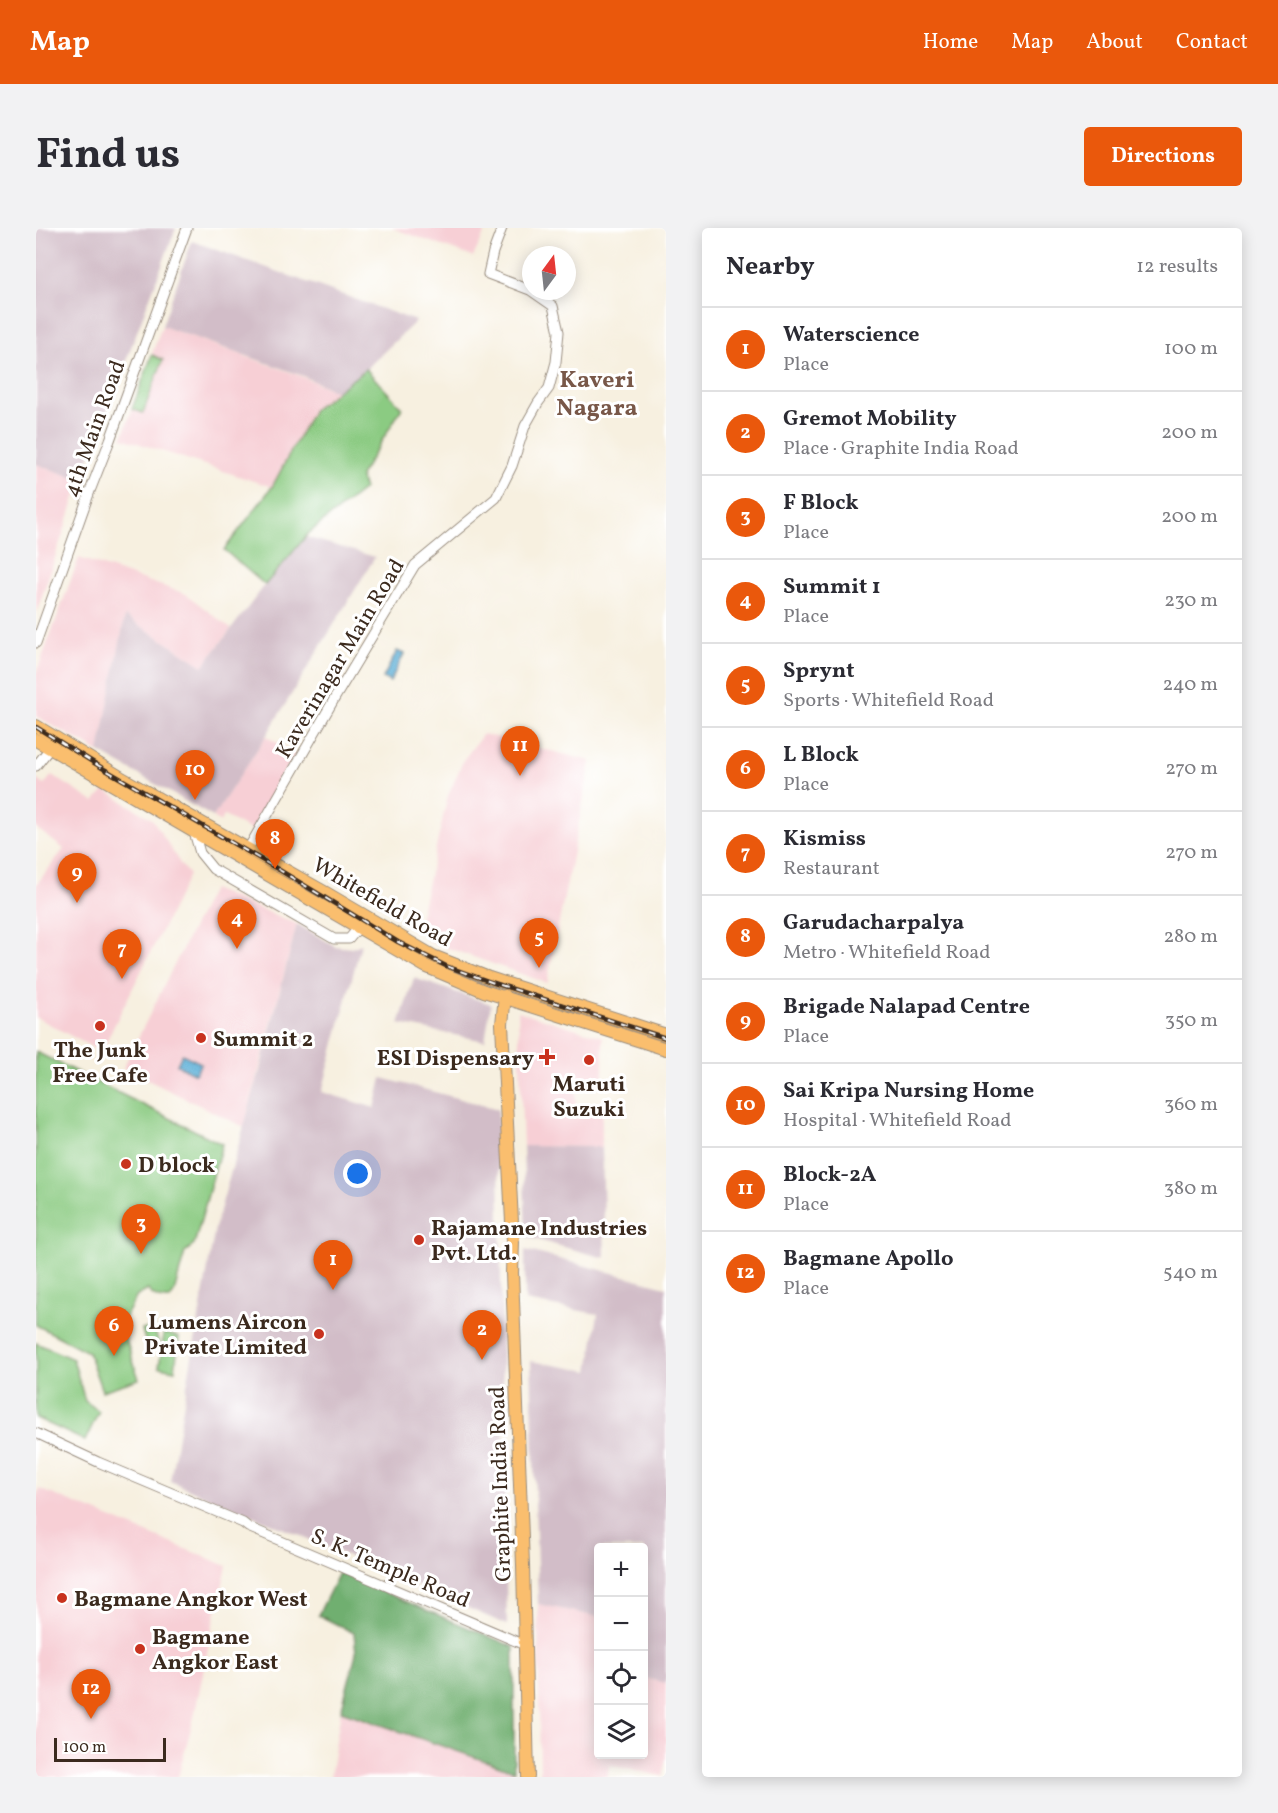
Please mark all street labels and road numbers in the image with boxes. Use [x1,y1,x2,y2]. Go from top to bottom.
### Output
street label: 4th Main Road [56,356,134,502]
street label: Kaverinagar Main Road [269,554,413,765]
street label: Whitefield Road [306,851,457,956]
street label: Graphite India Road [483,1386,520,1582]
street label: S. K. Temple Road [306,1522,474,1617]

